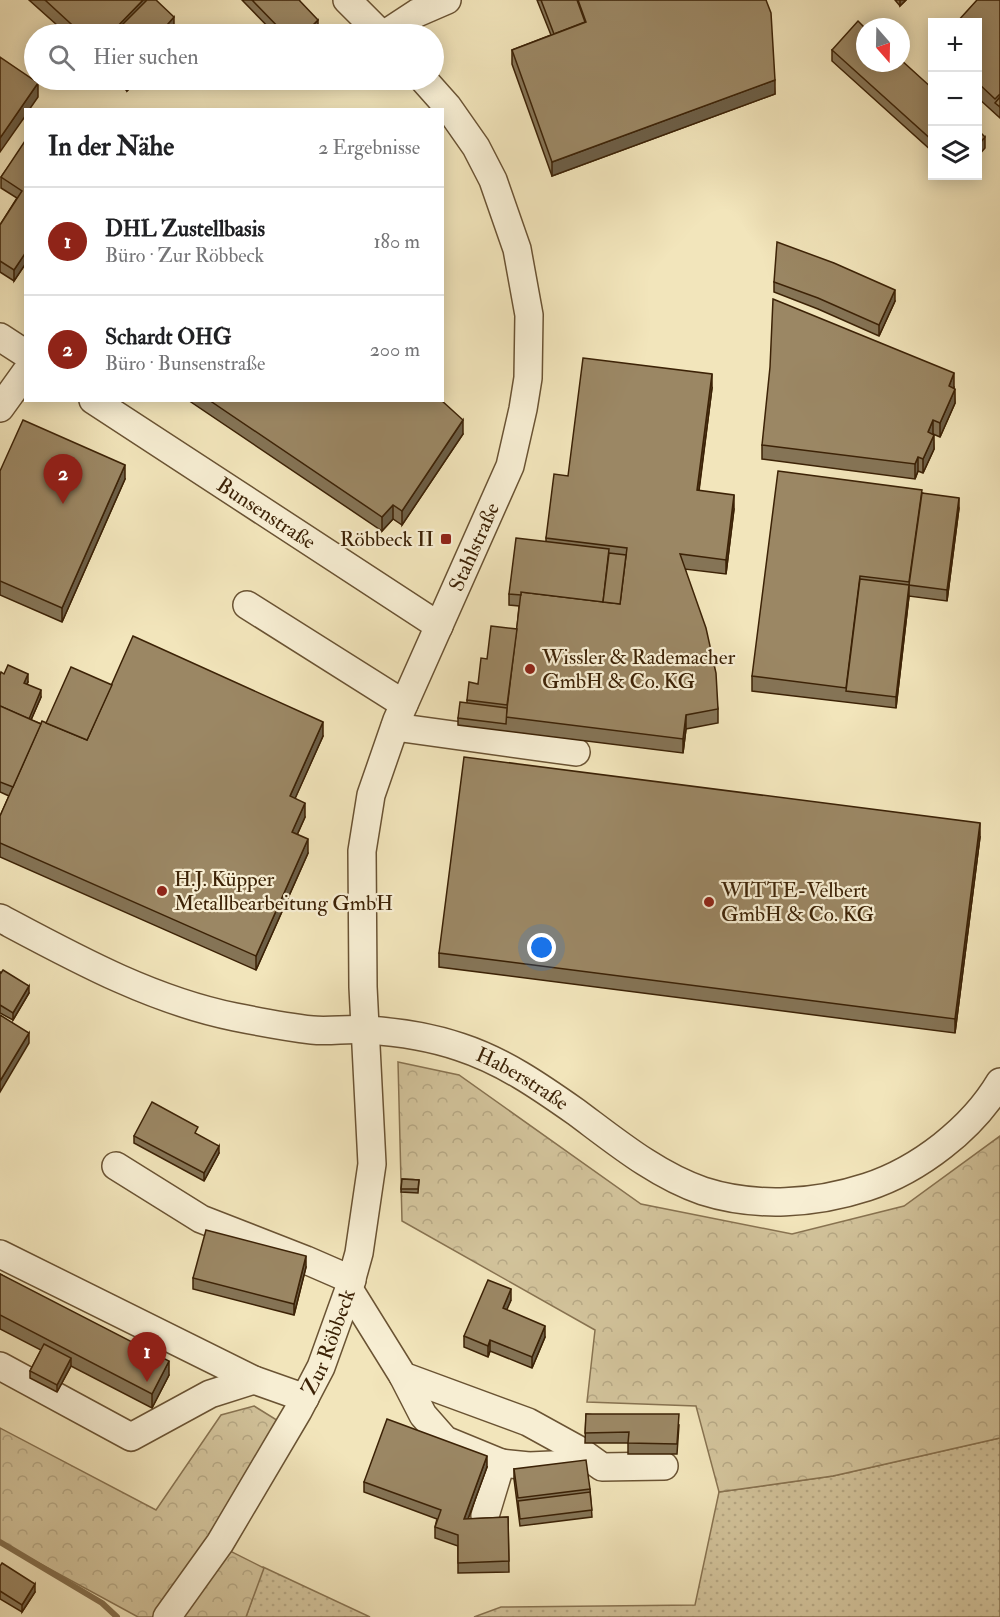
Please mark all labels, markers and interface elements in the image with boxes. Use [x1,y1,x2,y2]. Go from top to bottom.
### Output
north arrow [856,18,910,72]
map controls [928,18,982,180]
button: + [928,18,982,72]
search box [24,24,444,90]
icon: search [45,41,78,74]
text: Hier suchen [93,43,199,71]
button: − [928,72,982,126]
button: layers [928,126,982,180]
text: In der Nähe [48,131,174,163]
text: 2 Ergebnisse [318,135,420,160]
text: DHL Zustellbasis [105,215,265,243]
text: 1 [64,229,71,254]
text: 180 m [373,229,420,254]
text: Büro · Zur Röbbeck [105,243,264,268]
text: Schardt OHG [105,323,231,351]
text: 2 [62,337,73,362]
text: 200 m [370,337,420,362]
text: Büro · Bunsenstraße [105,351,265,376]
pin: 2 [44,454,82,504]
street label: Bunsenstraße [211,471,321,556]
street label: Stahlstraße [443,498,506,596]
place label: Röbbeck II [340,526,434,553]
marker: Röbbeck II [439,532,453,546]
place label: Wissler & Rademacher GmbH & Co. KG [541,644,736,695]
marker: Wissler & Rademacher GmbH & Co. KG [523,662,537,676]
place label: H.J. Küpper Metallbearbeitung GmbH [174,866,393,917]
place label: WITTE-Velbert GmbH & Co. KG [720,877,874,928]
marker: H.J. Küpper Metallbearbeitung GmbH [155,884,169,898]
marker: WITTE-Velbert GmbH & Co. KG [702,895,716,909]
your location [527,933,556,962]
street label: Haberstraße [472,1041,574,1117]
street label: Zur Röbbeck [296,1286,362,1400]
pin: 1 [128,1332,166,1382]

